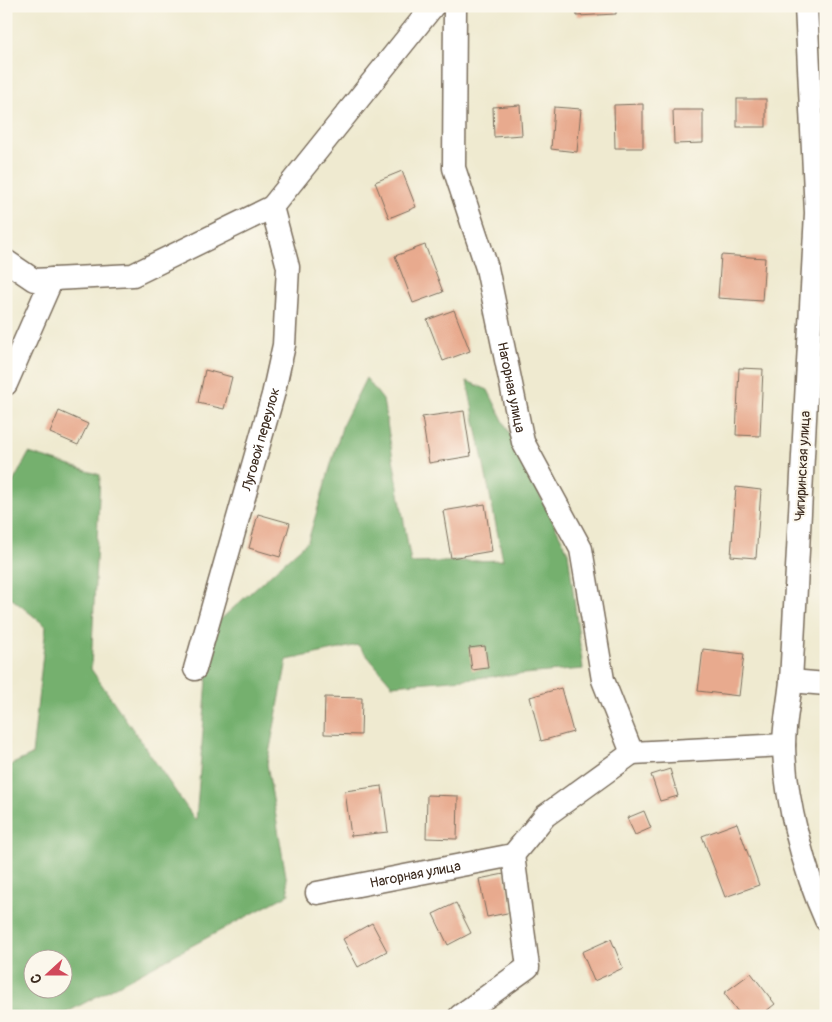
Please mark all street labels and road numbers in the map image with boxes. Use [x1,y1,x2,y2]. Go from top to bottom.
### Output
street label: Нагорная улица [493,340,529,434]
street label: Луговой переулок [238,386,283,494]
street label: Чигиринская улица [791,410,814,522]
street label: Нагорная улица [368,857,462,892]

